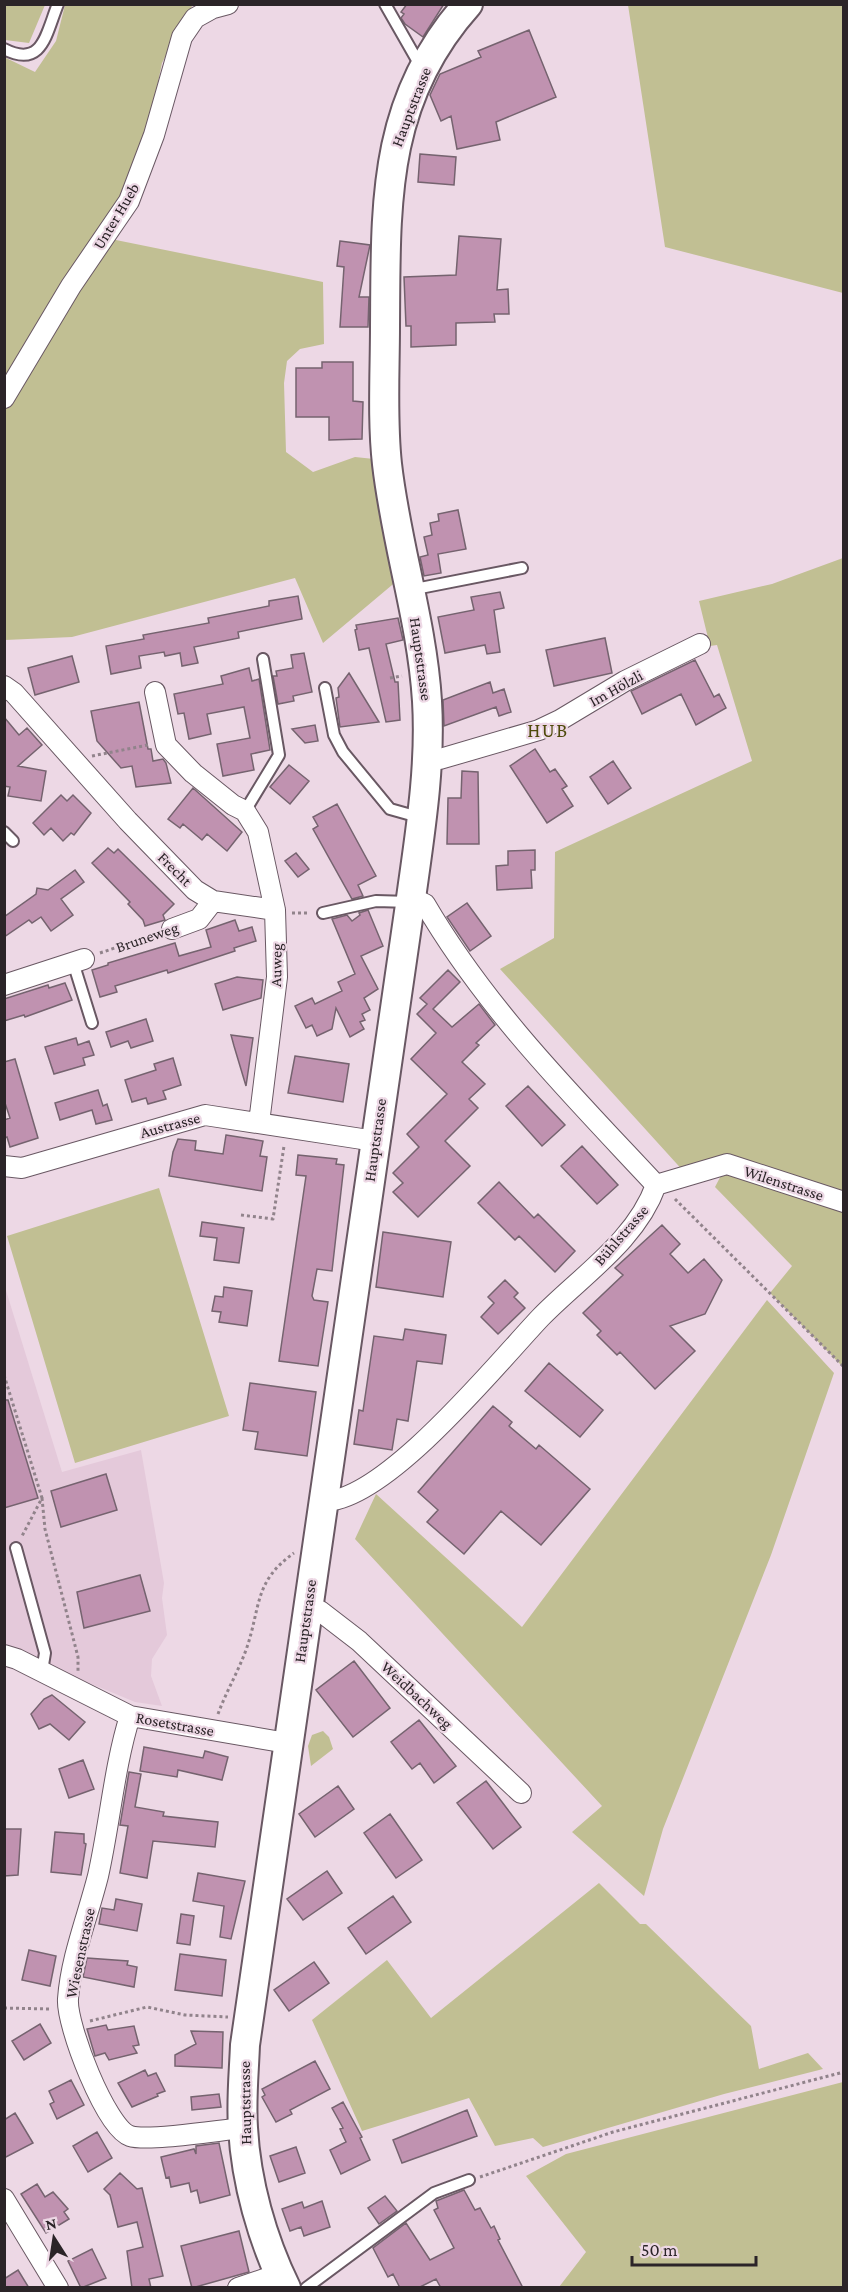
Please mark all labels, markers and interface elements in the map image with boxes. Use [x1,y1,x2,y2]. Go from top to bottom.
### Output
street label: Hauptstrasse [388,65,435,150]
street label: Unter Hueb [90,180,142,252]
street label: Hauptstrasse [406,616,435,702]
street label: Im Hölzli [586,666,646,710]
district label: HUB [527,719,569,741]
street label: Frecht [155,849,196,890]
street label: Bruneweg [114,918,181,957]
street label: Auweg [267,943,286,987]
street label: Hauptstrasse [361,1097,390,1183]
street label: Austrasse [138,1109,202,1141]
street label: Wilenstrasse [742,1162,826,1204]
street label: Bühlstrasse [590,1202,652,1268]
street label: Hauptstrasse [291,1578,320,1664]
street label: Weidbachweg [377,1658,456,1733]
street label: Rosetstrasse [135,1709,215,1739]
street label: Wiesenstrasse [62,1906,98,2000]
street label: Hauptstrasse [236,2061,255,2145]
north arrow [24,2208,84,2268]
text: N [44,2214,58,2233]
scale bar [632,2229,756,2267]
text: 50 m [641,2240,678,2260]

